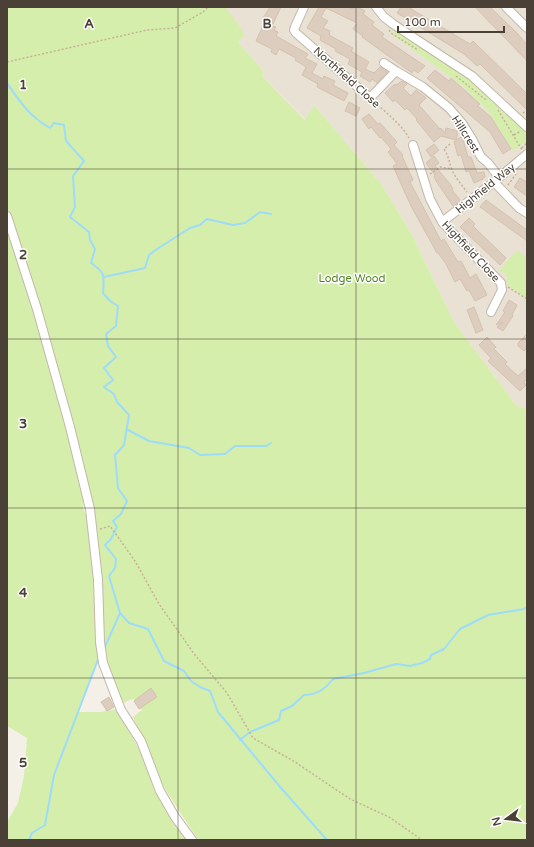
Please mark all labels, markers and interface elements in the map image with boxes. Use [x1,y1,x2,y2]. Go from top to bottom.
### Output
scale bar [398,8,504,34]
text: 100 m [404,15,441,29]
text: A [84,16,94,32]
text: B [262,16,272,32]
street label: Northfield Close [311,44,382,111]
text: 1 [19,77,27,93]
street label: Hillcrest [449,113,482,155]
street label: Highfield Way [453,160,518,216]
street label: Highfield Close [439,218,502,285]
text: 2 [19,247,27,263]
park label: Lodge Wood [319,272,386,285]
text: 3 [19,416,27,432]
text: 4 [19,585,28,601]
text: 5 [19,755,27,771]
north arrow [486,799,526,839]
text: N [489,816,504,827]

